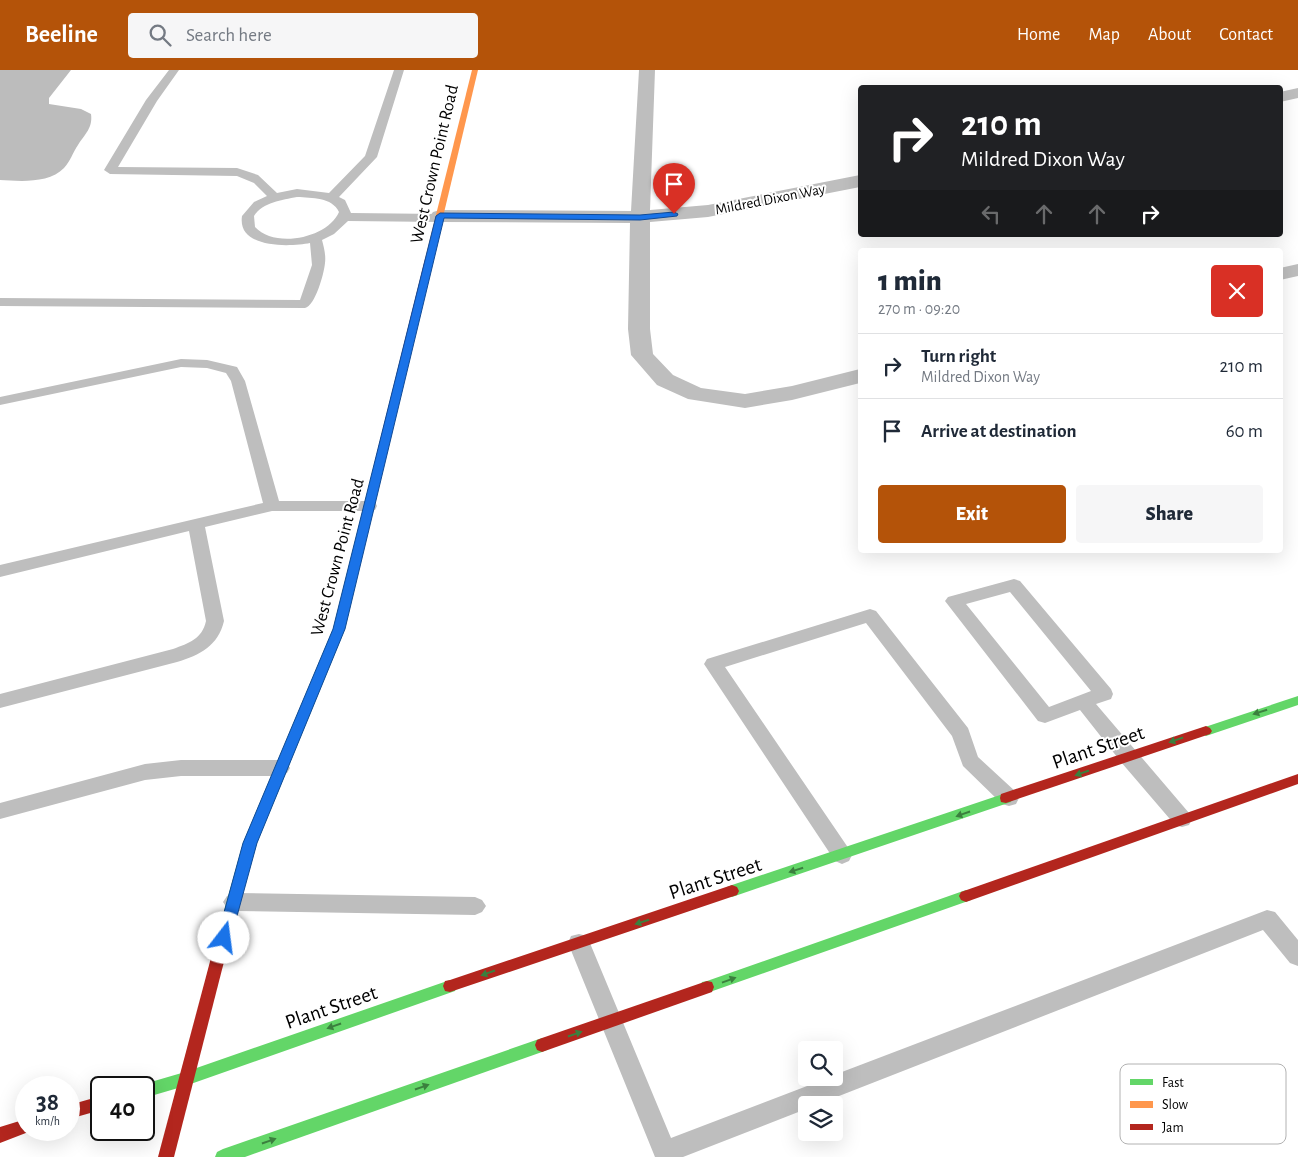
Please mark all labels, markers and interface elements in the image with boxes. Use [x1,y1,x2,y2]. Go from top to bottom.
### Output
search box [128,13,478,58]
icon: search [146,21,174,49]
text: Beeline [25,23,98,47]
text: Search here [186,26,272,45]
text: Home [1017,26,1060,44]
text: Map [1088,26,1120,44]
text: About [1148,26,1191,44]
text: Contact [1219,26,1273,44]
street label: West Crown Point Road [408,83,462,245]
icon: right [878,105,943,170]
text: 210 m [961,107,1042,142]
text: Mildred Dixon Way [961,148,1125,170]
pin [653,163,695,214]
icon: arrive [660,170,688,198]
street label: Mildred Dixon Way [714,181,827,218]
icon: left [977,200,1005,228]
icon: ahead [1030,200,1058,228]
icon: ahead [1083,200,1111,228]
icon: right [1136,200,1164,228]
button: close [1211,265,1263,317]
text: 1 min [878,266,942,296]
text: 270 m · 09:20 [878,301,960,317]
text: Turn right [921,347,996,366]
icon: right [878,352,906,380]
text: 210 m [1219,357,1263,376]
text: Mildred Dixon Way [921,369,1040,385]
icon: arrive [878,417,906,445]
text: Arrive at destination [921,422,1077,441]
text: 60 m [1226,422,1263,441]
street label: West Crown Point Road [308,477,368,638]
button: Exit [878,485,1066,543]
button: Share [1076,485,1263,543]
one-way arrow [1252,709,1267,717]
street label: Plant Street [1049,722,1147,773]
one-way arrow [1168,737,1183,745]
one-way arrow [1074,770,1089,777]
one-way arrow [955,810,970,818]
street label: Plant Street [666,854,764,903]
one-way arrow [788,866,803,874]
position arrow [197,911,249,963]
one-way arrow [634,918,649,926]
one-way arrow [480,970,495,978]
one-way arrow [721,975,736,983]
street label: Plant Street [282,982,380,1033]
one-way arrow [326,1022,341,1030]
one-way arrow [568,1030,583,1037]
map controls [798,1041,843,1141]
button: search [798,1041,843,1086]
legend [1120,1064,1286,1144]
speed limit sign: 40 [90,1076,155,1141]
text: Fast [1162,1076,1184,1090]
one-way arrow [415,1083,430,1091]
text: 38 [36,1090,59,1115]
button: layers [798,1096,843,1141]
text: Slow [1162,1098,1189,1112]
text: km/h [35,1115,60,1127]
text: Jam [1162,1121,1184,1135]
one-way arrow [261,1137,276,1144]

